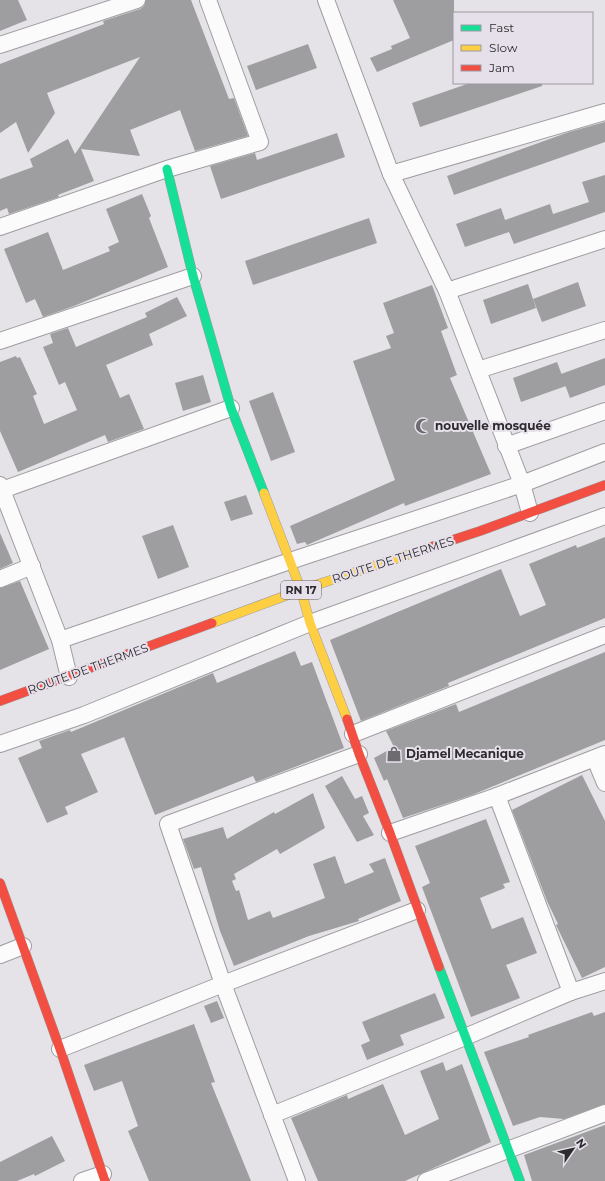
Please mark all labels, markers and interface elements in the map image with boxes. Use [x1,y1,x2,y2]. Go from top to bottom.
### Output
legend [453,12,593,84]
text: Fast [489,20,514,35]
text: Slow [489,40,518,55]
text: Jam [488,60,515,75]
mosque icon: nouvelle mosquée [414,417,432,435]
place label: nouvelle mosquée [435,418,551,433]
street label: ROUTE DE THERMES [330,533,456,586]
road number: RN 17 [281,581,321,599]
street label: ROUTE DE THERMES [25,640,150,697]
shop icon: Djamel Mecanique [385,745,403,763]
place label: Djamel Mecanique [406,746,524,761]
north arrow [553,1129,593,1169]
text: N [573,1136,590,1151]

